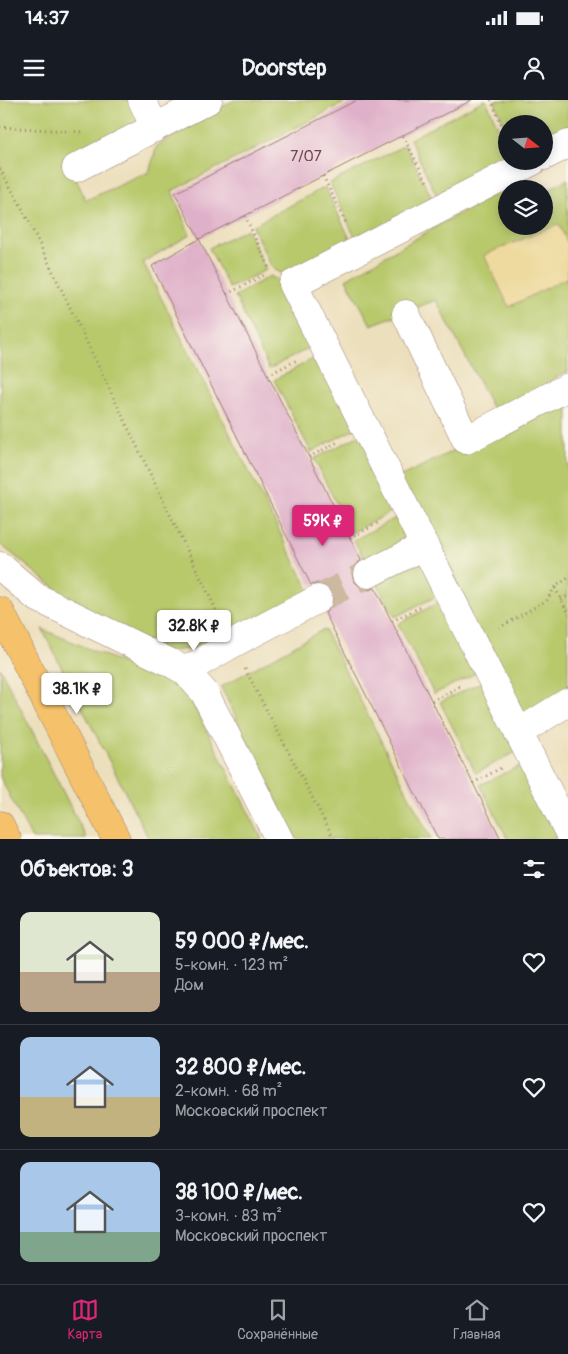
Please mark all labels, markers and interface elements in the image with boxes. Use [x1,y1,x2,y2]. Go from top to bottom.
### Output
text: 14:37 [25,6,69,30]
icon: menu [20,54,48,82]
text: Doorstep [241,54,327,82]
icon: person [520,54,548,82]
north arrow [498,115,552,170]
map controls [498,115,553,235]
house number: 7/07 [290,147,322,166]
button: layers [498,180,553,235]
pin: 59K ₽ [288,504,358,547]
text: 59K ₽ [303,511,343,531]
pin: 32.8K ₽ [148,610,240,652]
text: 32.8K ₽ [168,616,220,636]
pin: 38.1K ₽ [31,672,123,715]
text: 38.1K ₽ [52,679,102,699]
icon: filters [520,855,548,883]
text: Объектов: 3 [20,856,134,883]
text: 59 000 ₽/мес. [175,928,309,955]
icon: home [60,932,120,992]
icon: heart [520,948,548,976]
text: 5-комн. · 123 m² [175,955,288,975]
text: Дом [175,975,204,995]
text: 32 800 ₽/мес. [175,1054,306,1081]
icon: home [60,1057,120,1117]
icon: heart [520,1073,548,1101]
text: 2-комн. · 68 m² [175,1081,282,1101]
text: Московский проспект [175,1101,327,1121]
text: 38 100 ₽/мес. [175,1179,303,1206]
icon: home [60,1182,120,1242]
icon: heart [520,1198,548,1226]
text: 3-комн. · 83 m² [175,1206,282,1226]
text: Московский проспект [175,1226,327,1246]
tab: Карта [68,1296,102,1343]
tab: Сохранённые [237,1296,318,1343]
tab: Главная [453,1296,500,1343]

